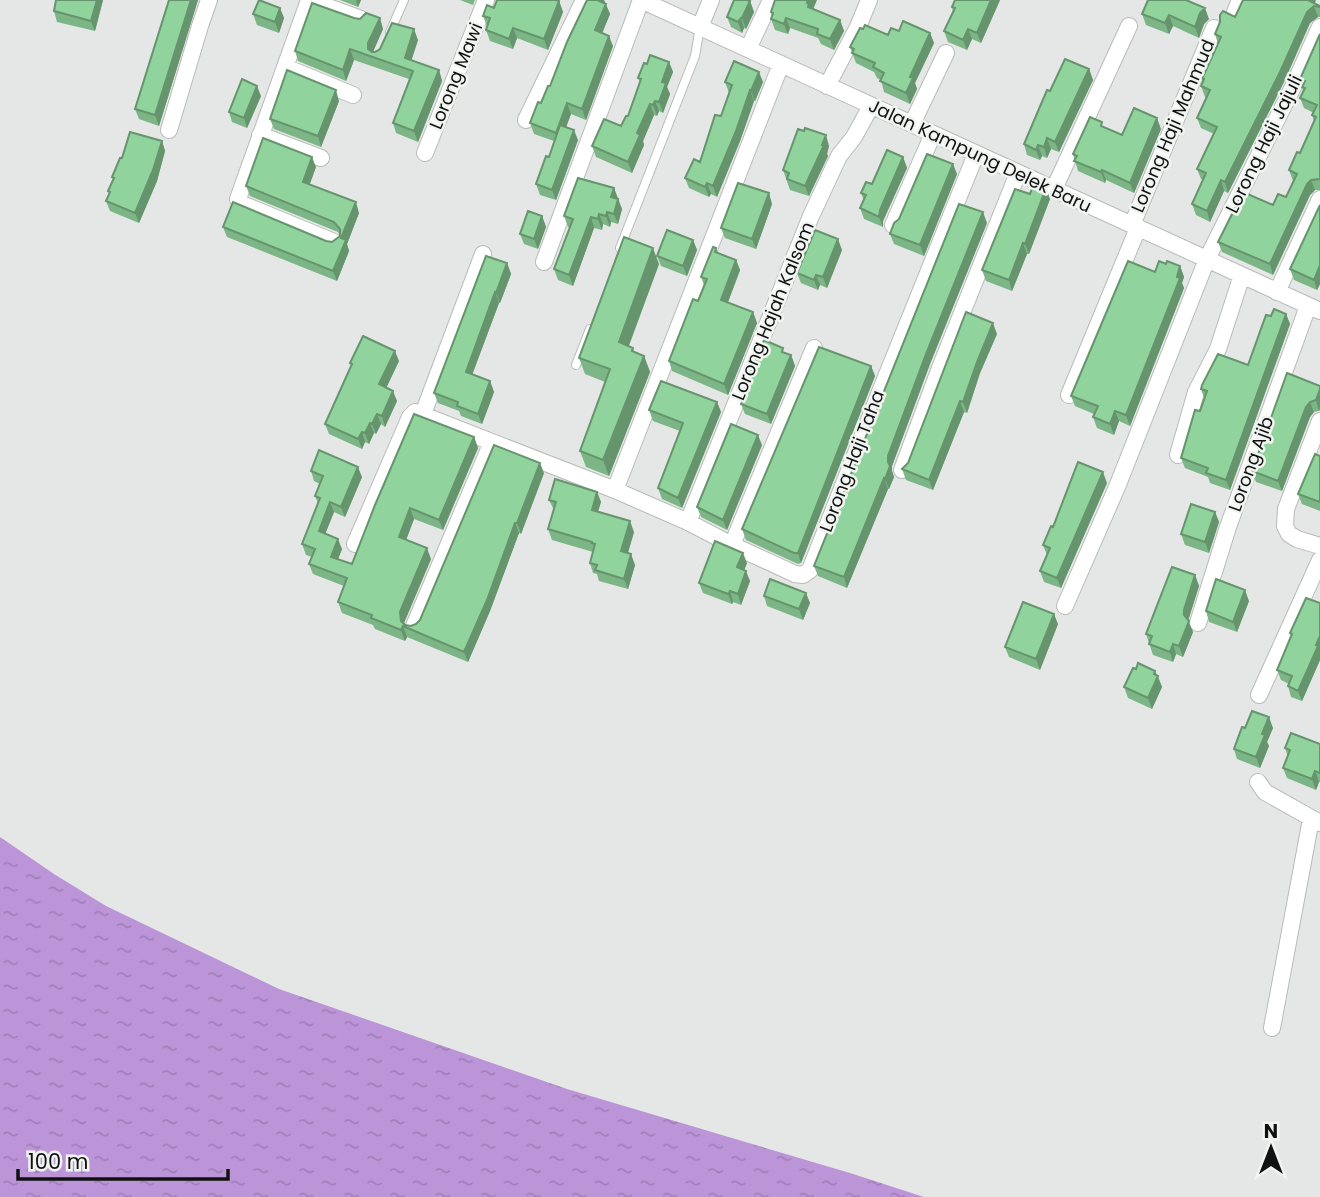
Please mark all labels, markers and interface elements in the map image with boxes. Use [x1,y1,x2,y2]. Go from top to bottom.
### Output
street label: Lorong Mawi [423,19,488,133]
street label: Lorong Haji Mahmud [1125,35,1220,216]
street label: Lorong Haji Jajuli [1219,70,1308,217]
street label: Jalan Kampung Delek Baru [865,93,1096,218]
street label: Lorong Hajah Kalsom [725,218,820,404]
street label: Lorong Haji Taha [813,386,890,535]
street label: Lorong Ajib [1222,413,1279,515]
north arrow [1236,1113,1306,1183]
text: N [1264,1118,1278,1145]
scale bar [18,1138,228,1182]
text: 100 m [28,1147,88,1176]

